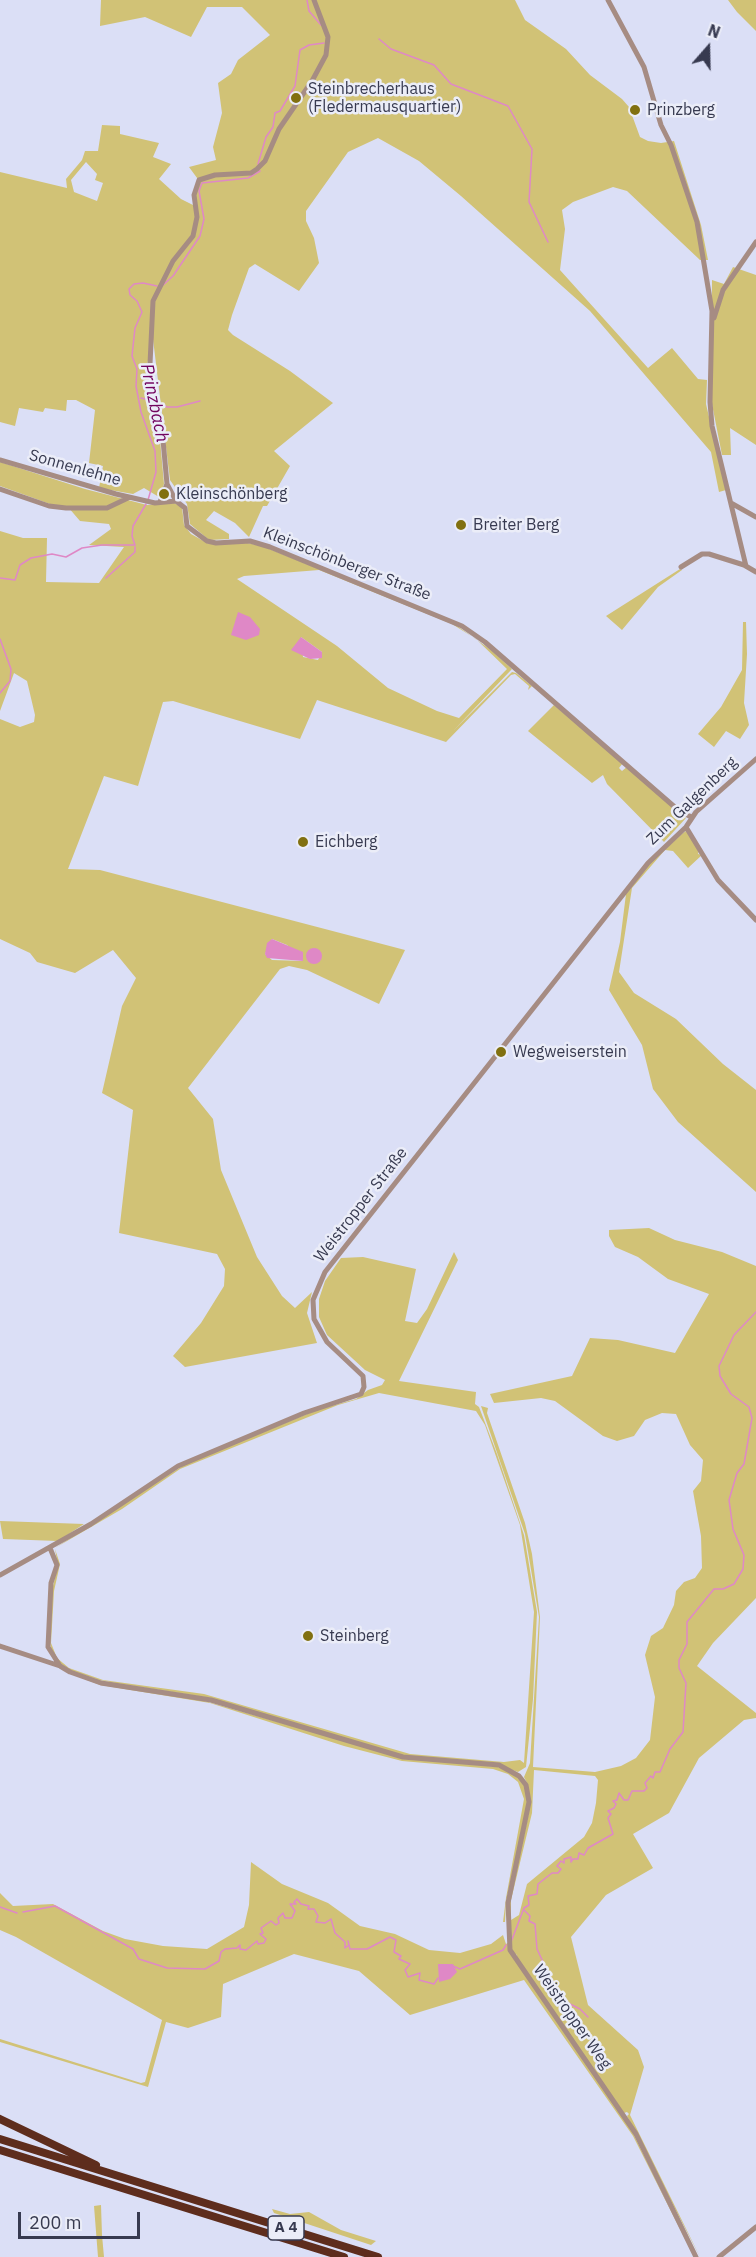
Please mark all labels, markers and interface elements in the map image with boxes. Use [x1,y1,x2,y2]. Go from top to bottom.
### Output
north arrow [678,18,738,78]
text: N [705,20,723,42]
place label: Steinbrecherhaus (Fledermausquartier) [308,79,461,117]
marker: Steinbrecherhaus (Fledermausquartier) [289,91,303,105]
place label: Prinzberg [647,100,715,120]
marker: Prinzberg [628,103,642,117]
water label: Prinzbach [135,362,173,444]
street label: Sonnenlehne [27,446,123,490]
place label: Kleinschönberg [176,484,287,504]
marker: Kleinschönberg [157,487,171,501]
place label: Breiter Berg [473,515,559,535]
marker: Breiter Berg [454,518,468,532]
street label: Kleinschönberger Straße [260,523,434,605]
street label: Zum Galgenberg [643,753,741,849]
place label: Eichberg [315,832,377,852]
marker: Eichberg [296,835,310,849]
place label: Wegweiserstein [513,1042,627,1062]
marker: Wegweiserstein [494,1045,508,1059]
street label: Weistropper Straße [310,1144,412,1266]
place label: Steinberg [320,1626,389,1646]
marker: Steinberg [301,1629,315,1643]
street label: Weistropper Weg [529,1961,615,2073]
scale bar [21,2200,142,2238]
text: 200 m [29,2211,81,2234]
road number: A 4 [268,2216,304,2240]

